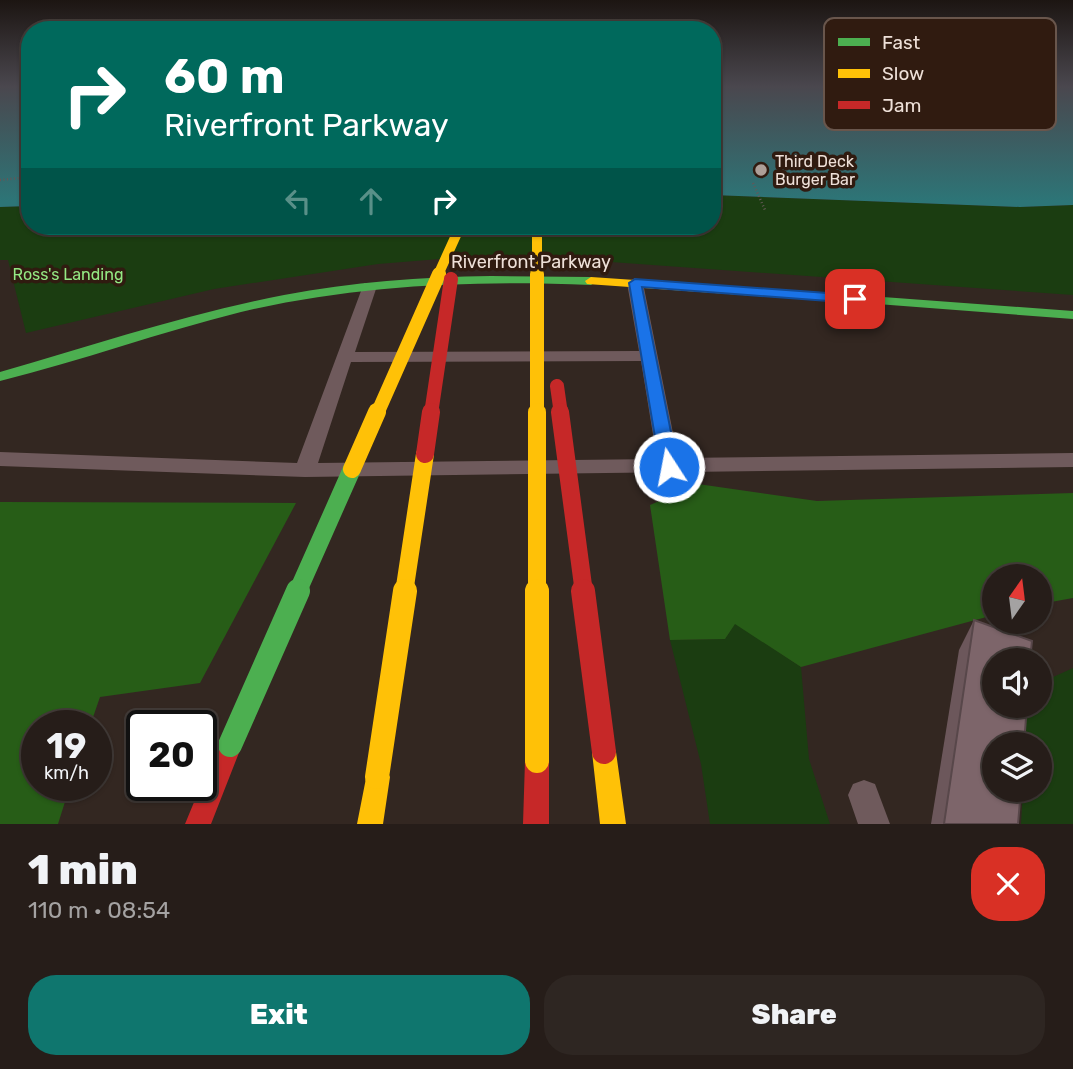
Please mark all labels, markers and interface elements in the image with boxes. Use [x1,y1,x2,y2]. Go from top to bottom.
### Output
legend [824,18,1056,130]
text: Fast [882,31,921,54]
text: 60 m [164,47,285,105]
icon: right [49,49,140,140]
text: Slow [882,62,924,85]
text: Jam [882,94,921,117]
text: Riverfront Parkway [164,106,449,144]
place label: Third Deck Burger Bar [775,152,855,189]
marker: Third Deck Burger Bar [753,162,769,178]
icon: left [279,182,317,220]
icon: ahead [352,182,390,220]
icon: right [425,182,463,220]
street label: Riverfront Parkway [451,251,611,273]
park label: Ross's Landing [13,265,123,284]
pin [825,269,885,329]
icon: arrive [836,280,874,318]
position arrow [632,430,706,504]
north arrow [982,564,1052,634]
map controls [982,564,1052,802]
button: sound [982,648,1052,718]
speed limit sign: 20 [126,710,217,801]
text: 19 [47,725,86,767]
button: layers [982,732,1052,802]
text: km/h [44,762,89,784]
text: 1 min [28,845,138,895]
button: close [971,847,1045,921]
text: 110 m · 08:54 [28,896,170,924]
button: Exit [28,975,530,1055]
button: Share [544,975,1045,1055]

